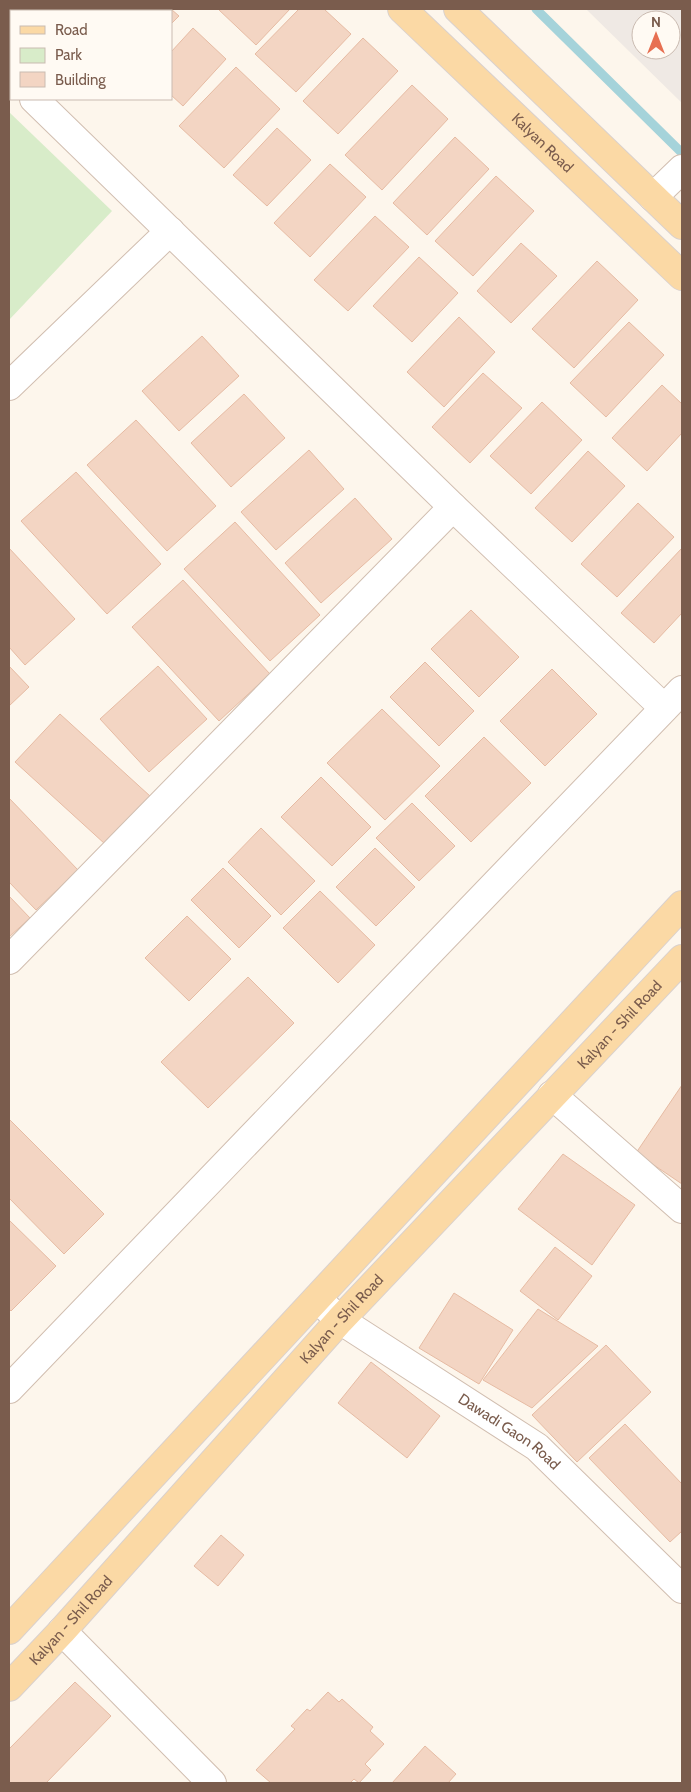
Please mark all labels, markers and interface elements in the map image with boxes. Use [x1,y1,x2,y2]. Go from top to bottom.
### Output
legend [10,10,172,100]
north arrow [631,10,681,60]
text: N [651,13,661,31]
text: Road [55,21,88,39]
text: Park [55,46,82,64]
text: Building [55,71,106,89]
street label: Kalyan Road [508,109,577,176]
street label: Kalyan - Shil Road [574,977,666,1073]
street label: Kalyan - Shil Road [296,1271,387,1367]
street label: Dawadi Gaon Road [455,1390,564,1474]
street label: Kalyan - Shil Road [26,1572,116,1669]

